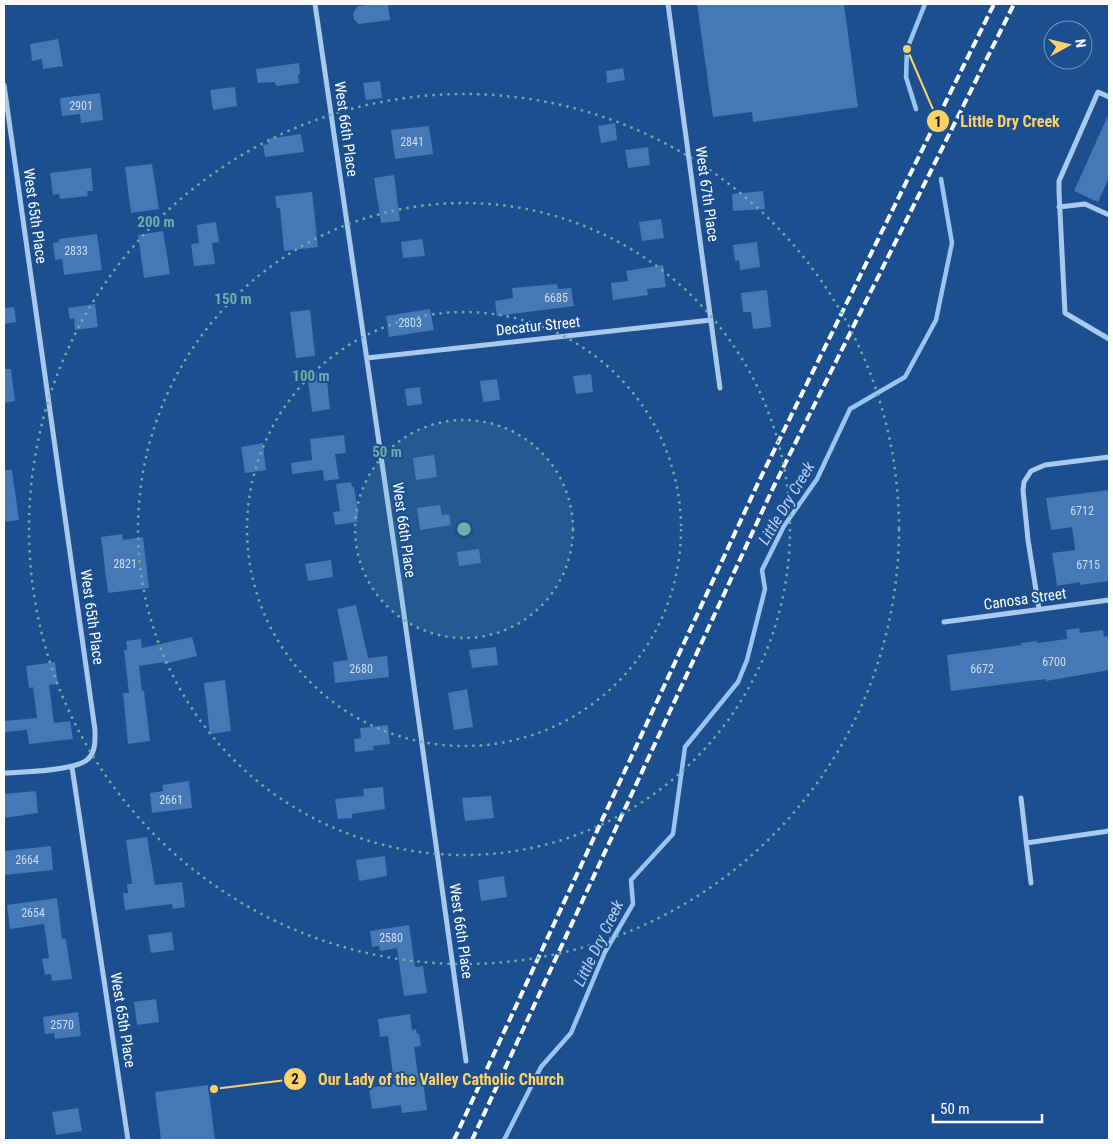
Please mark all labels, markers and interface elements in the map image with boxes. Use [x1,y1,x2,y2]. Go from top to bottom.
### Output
north arrow [1043,20,1093,70]
text: N [1072,38,1089,49]
street label: West 66th Place [330,80,362,178]
house number: 2901 [69,99,93,113]
callout: Little Dry Creek [926,106,1070,137]
text: Little Dry Creek [960,112,1060,131]
text: 1 [934,113,942,131]
house number: 2841 [400,135,424,149]
street label: West 67th Place [691,145,723,243]
street label: West 65th Place [19,167,51,265]
text: 200 m [137,213,175,231]
house number: 2833 [64,244,88,258]
text: 150 m [214,290,252,308]
house number: 6685 [544,291,568,305]
street label: Decatur Street [495,313,581,339]
house number: 2803 [398,316,422,330]
text: 100 m [292,367,330,385]
text: 50 m [372,443,402,461]
water label: Little Dry Creek [754,457,819,548]
street label: West 66th Place [388,481,420,579]
house number: 6712 [1070,504,1094,518]
centre of rings [455,520,473,538]
house number: 2821 [113,557,137,571]
house number: 6715 [1076,558,1100,572]
street label: West 65th Place [76,568,108,666]
street label: Canosa Street [983,584,1067,614]
house number: 6700 [1042,655,1066,669]
house number: 2680 [349,662,373,676]
house number: 6672 [970,662,994,676]
house number: 2661 [159,793,183,807]
house number: 2664 [15,853,39,867]
street label: West 66th Place [445,882,477,980]
water label: Little Dry Creek [569,896,628,989]
house number: 2654 [21,906,45,920]
house number: 2580 [379,931,403,945]
street label: West 65th Place [107,971,139,1069]
house number: 2570 [50,1018,74,1032]
callout: Our Lady of the Valley Catholic Church [283,1063,574,1094]
text: 2 [291,1070,299,1088]
text: Our Lady of the Valley Catholic Church [318,1070,564,1089]
scale bar [933,1092,1042,1124]
text: 50 m [940,1100,970,1118]

